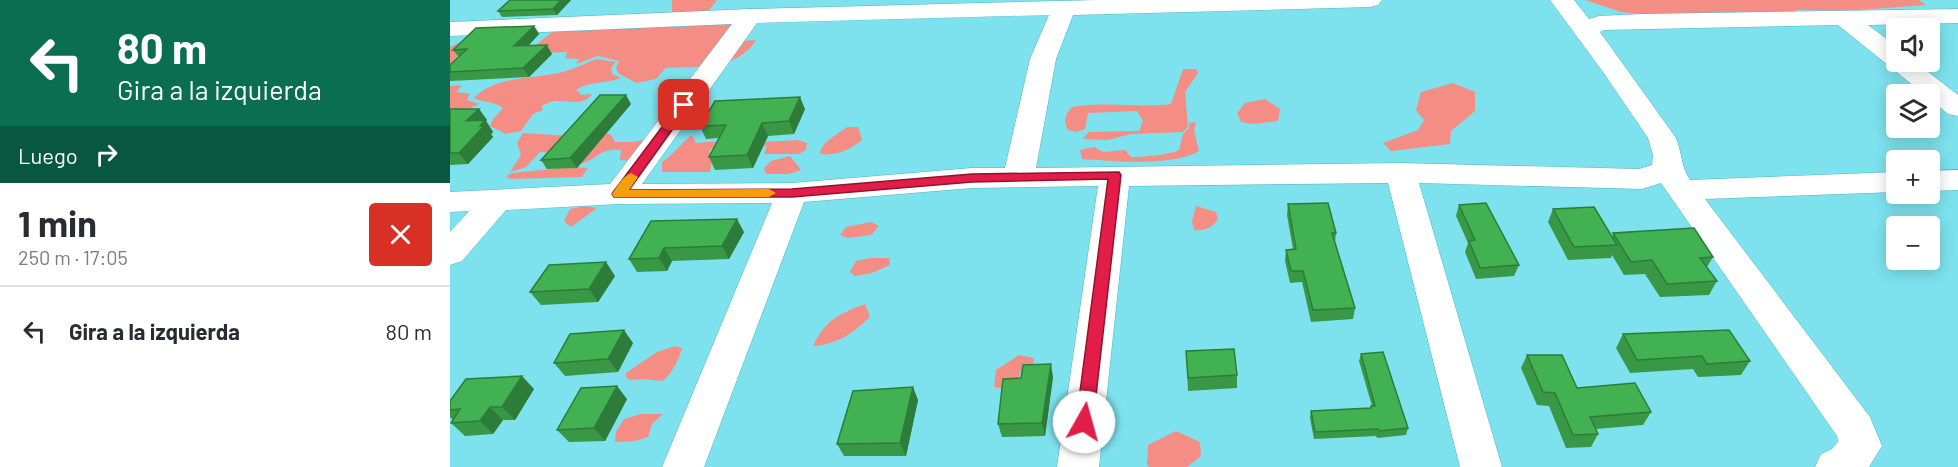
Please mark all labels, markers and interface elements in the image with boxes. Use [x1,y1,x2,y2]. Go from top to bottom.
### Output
map controls [1886,18,1940,270]
button: sound [1886,18,1940,72]
text: 80 m [117,22,207,72]
icon: left [18,24,96,102]
text: Gira a la izquierda [117,73,322,105]
pin [658,79,709,130]
button: layers [1886,84,1940,138]
icon: arrive [667,88,700,121]
icon: right [90,138,123,171]
text: Luego [18,142,78,168]
button: + [1886,150,1940,204]
text: 1 min [18,201,97,244]
button: close [369,203,432,266]
button: − [1886,216,1940,270]
text: 250 m · 17:05 [18,245,128,269]
icon: left [18,315,51,348]
text: Gira a la izquierda [69,318,240,344]
text: 80 m [386,318,432,344]
position arrow [1052,390,1116,454]

